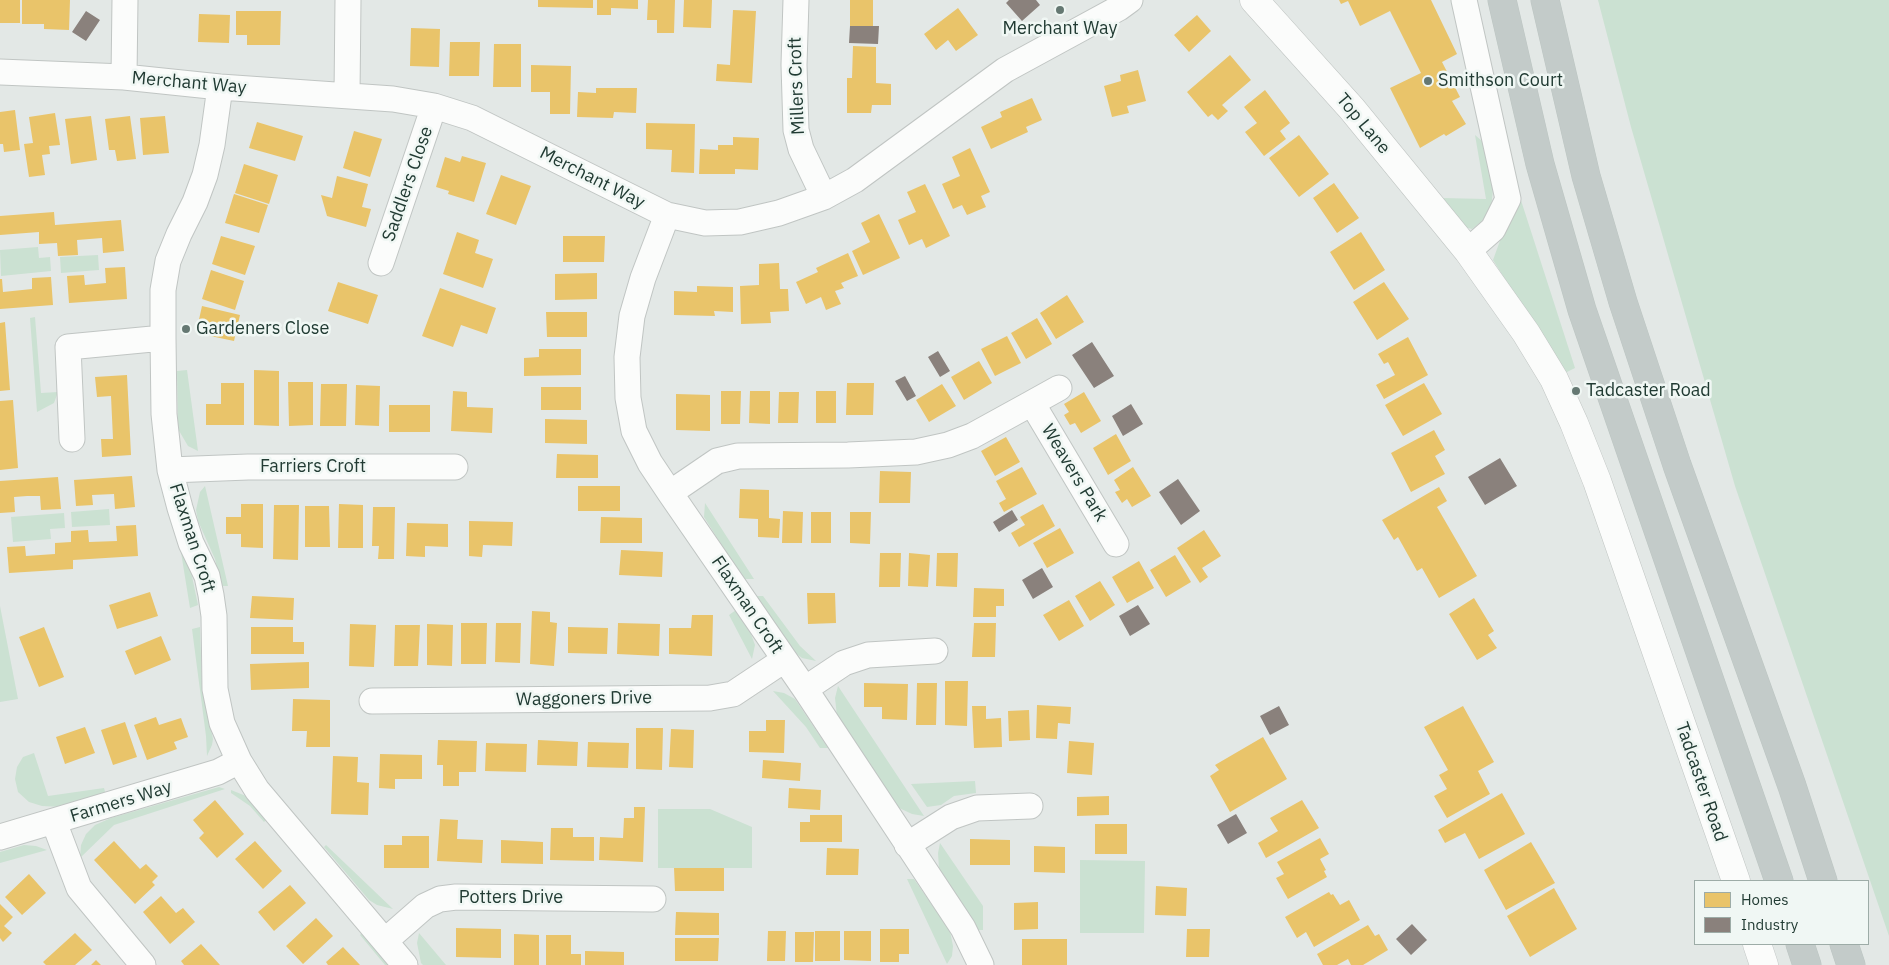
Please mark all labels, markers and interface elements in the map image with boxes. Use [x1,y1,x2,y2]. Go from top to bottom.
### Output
marker: Merchant Way [1054,4,1066,16]
place label: Merchant Way [1002,18,1118,40]
street label: Millers Croft [784,37,810,135]
street label: Merchant Way [131,67,247,99]
place label: Smithson Court [1438,70,1563,92]
marker: Smithson Court [1422,75,1434,87]
street label: Top Lane [1331,89,1395,159]
street label: Saddlers Close [378,124,438,244]
street label: Merchant Way [536,142,648,214]
place label: Gardeners Close [196,318,329,340]
marker: Gardeners Close [180,323,192,335]
place label: Tadcaster Road [1586,380,1711,402]
marker: Tadcaster Road [1570,385,1582,397]
street label: Weavers Park [1036,420,1112,526]
street label: Farriers Croft [260,456,366,478]
street label: Flaxman Croft [164,481,220,595]
street label: Flaxman Croft [706,552,788,658]
street label: Waggoners Drive [516,687,652,711]
street label: Tadcaster Road [1670,720,1732,844]
street label: Farmers Way [68,776,174,828]
legend [1694,880,1869,945]
street label: Potters Drive [459,887,563,909]
text: Homes [1741,890,1789,909]
text: Industry [1741,915,1798,934]

